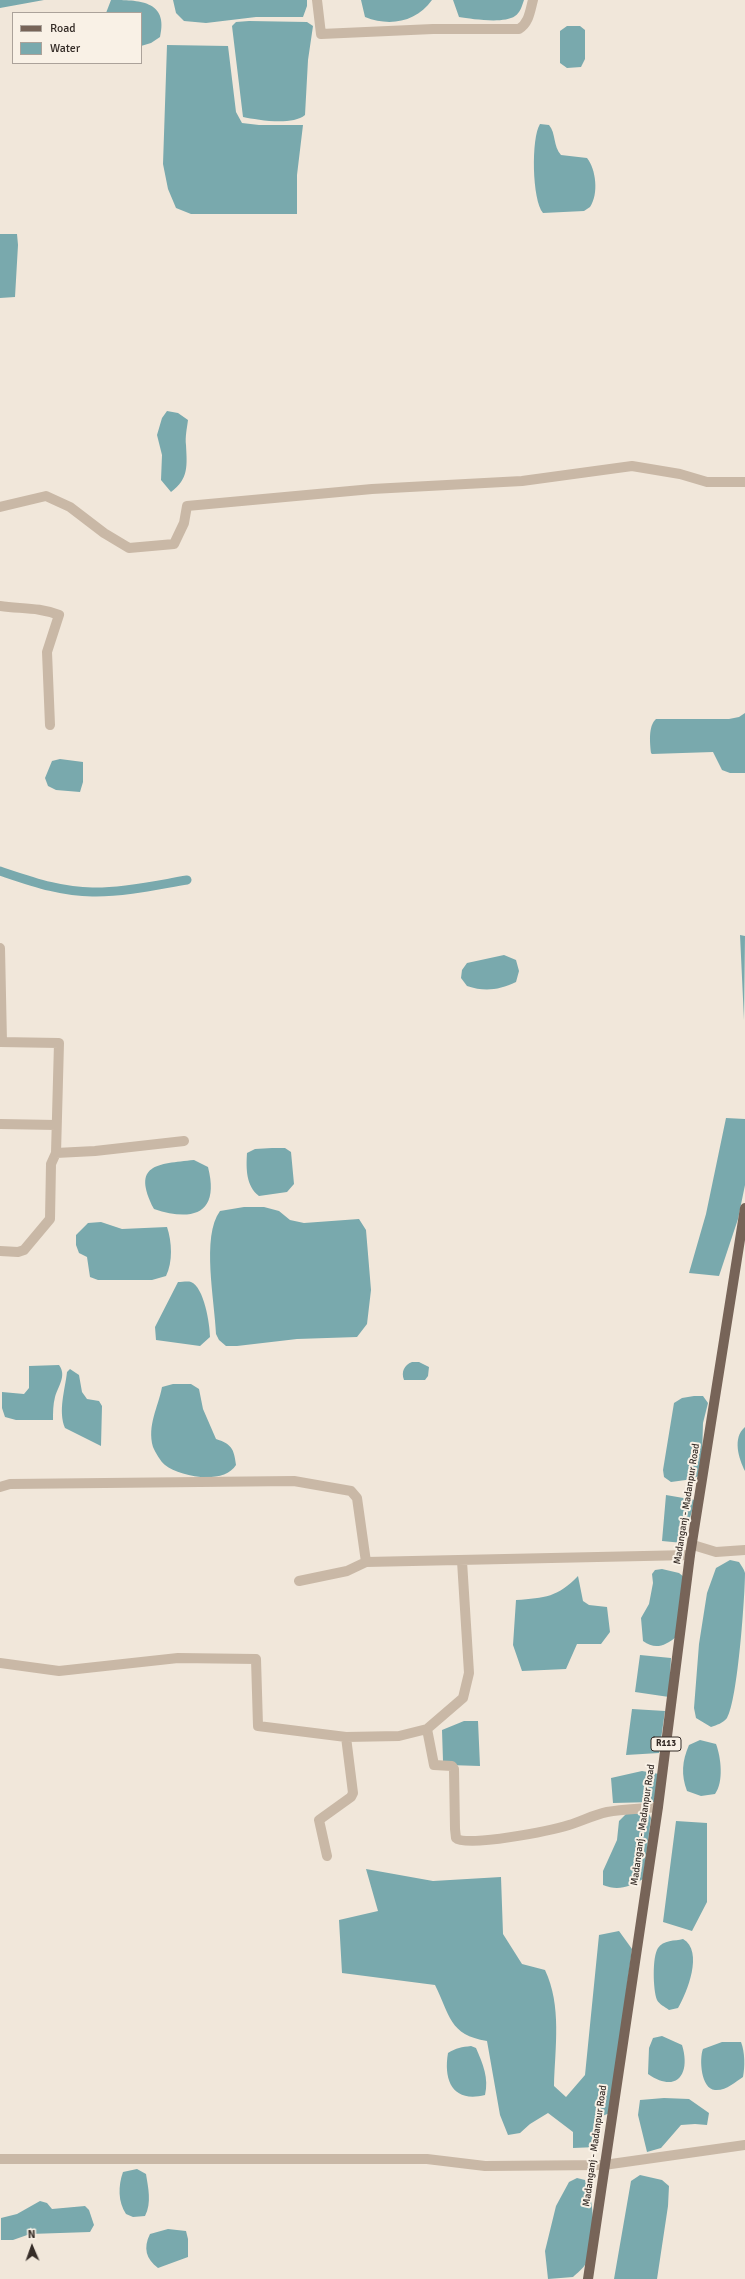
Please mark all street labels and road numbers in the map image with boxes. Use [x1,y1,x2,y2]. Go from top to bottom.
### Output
street label: Madanganj - Madanpur Road [672,1443,702,1565]
road number: R113 [651,1737,681,1751]
street label: Madanganj - Madanpur Road [629,1764,657,1886]
street label: Madanganj - Madanpur Road [581,2085,609,2207]

